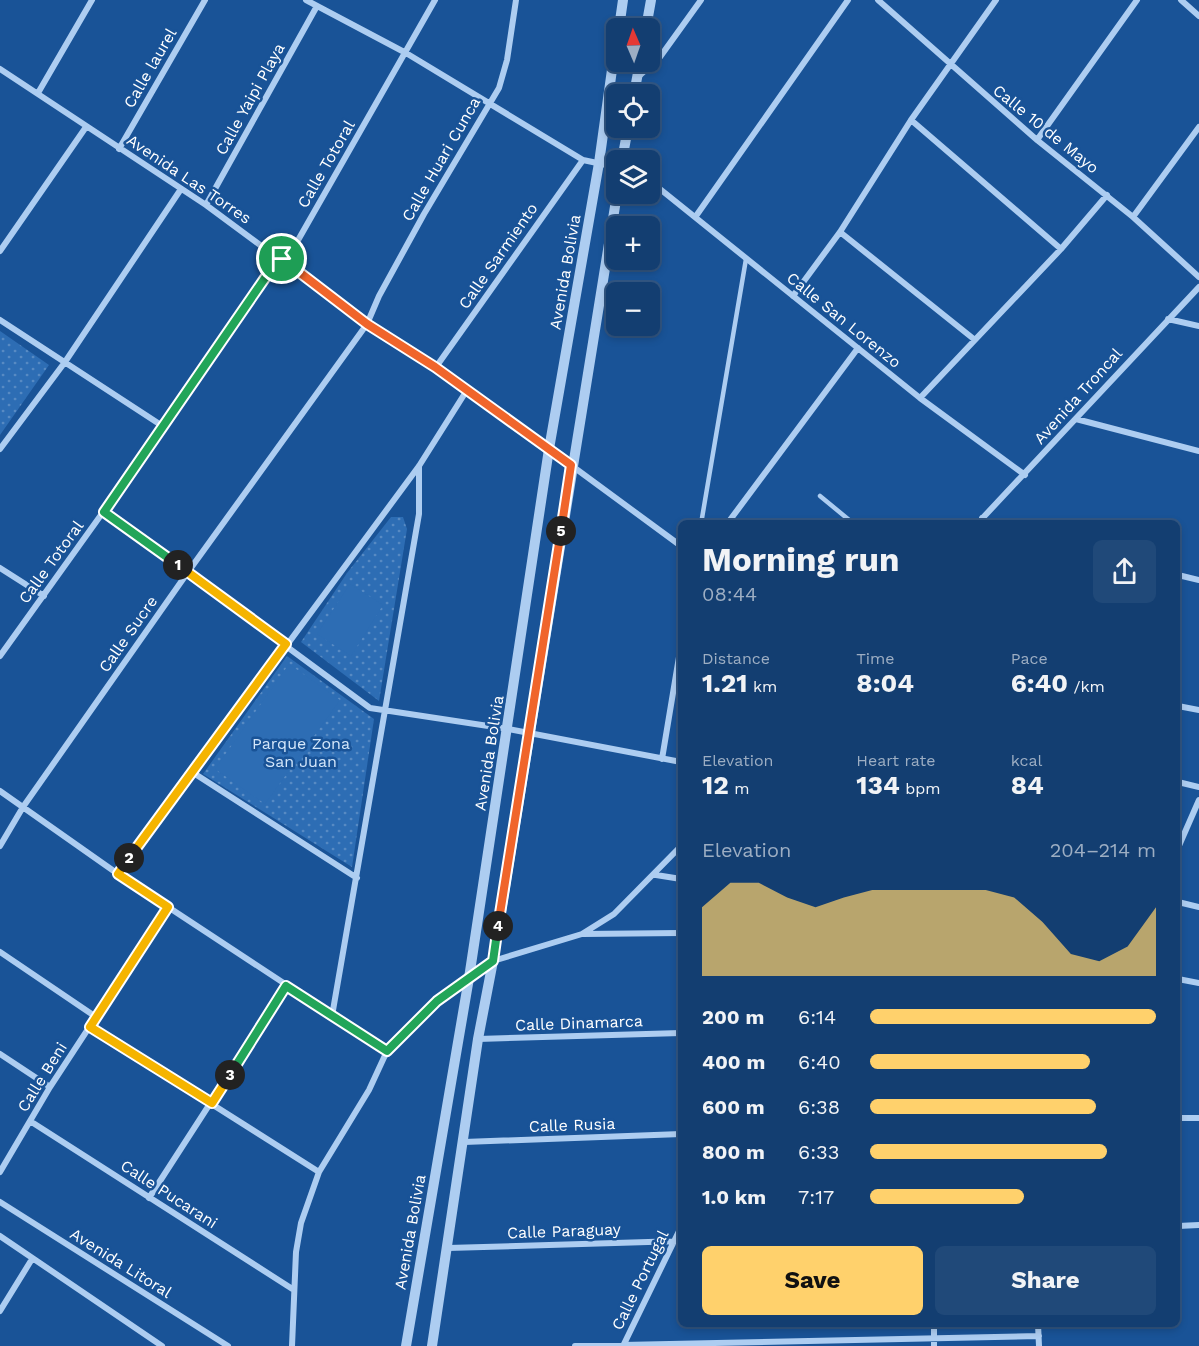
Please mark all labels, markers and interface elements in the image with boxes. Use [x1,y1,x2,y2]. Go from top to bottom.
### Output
north arrow [606,18,660,72]
map controls [606,18,660,336]
street label: Calle laurel [120,25,180,111]
street label: Calle Yaipi Playa [211,40,289,158]
street label: Calle 10 de Mayo [989,81,1103,177]
button: locate [606,84,660,138]
street label: Calle Huari Cunca [398,94,484,224]
street label: Calle Totoral [293,117,359,211]
street label: Avenida Las Torres [123,130,255,228]
button: layers [606,150,660,204]
street label: Calle Sarmiento [454,199,542,313]
street label: Avenida Bolivia [546,213,584,331]
button: + [606,216,660,270]
pin [256,233,307,284]
icon: arrive [265,242,298,275]
street label: Calle San Lorenzo [783,268,905,372]
button: − [606,282,660,336]
street label: Avenida Troncal [1030,344,1126,448]
pin: 5 [546,516,576,546]
street label: Calle Totoral [15,517,88,607]
text: 5 [556,521,566,540]
text: Morning run [702,540,899,579]
button: share [1093,540,1156,603]
pin: 1 [163,550,193,580]
text: 1 [175,555,181,574]
text: 08:44 [702,582,757,606]
street label: Calle Sucre [95,592,161,676]
text: Distance [702,649,770,668]
text: Time [856,649,894,668]
text: Pace [1011,649,1048,668]
text: 1.21 [702,668,747,698]
text: 8:04 [856,668,914,698]
text: 6:40 [1011,668,1068,698]
text: km [747,677,777,696]
text: /km [1068,677,1105,696]
street label: Avenida Bolivia [470,694,508,812]
park label: Parque Zona San Juan [252,734,350,771]
text: Elevation [702,751,773,770]
text: Heart rate [856,751,935,770]
text: kcal [1011,751,1042,770]
text: 12 [702,770,729,800]
text: 134 [856,770,900,800]
text: 84 [1011,770,1044,800]
text: m [729,779,749,798]
text: bpm [900,779,941,798]
text: Elevation [702,838,791,862]
text: 204–214 m [1050,838,1156,862]
pin: 2 [114,843,144,873]
text: 2 [124,848,134,867]
pin: 4 [483,911,513,941]
text: 4 [493,916,503,935]
text: 200 m [702,1005,764,1029]
text: 6:14 [798,1005,836,1029]
street label: Calle Dinamarca [515,1011,643,1035]
street label: Calle Beni [13,1039,71,1115]
text: 400 m [702,1050,765,1074]
text: 6:40 [798,1050,841,1074]
pin: 3 [215,1060,245,1090]
text: 3 [225,1065,235,1084]
text: 600 m [702,1095,765,1119]
text: 6:38 [798,1095,840,1119]
street label: Calle Rusia [528,1114,616,1136]
text: 800 m [702,1140,765,1164]
text: 6:33 [798,1140,839,1164]
street label: Calle Pucarani [117,1156,221,1232]
street label: Avenida Bolivia [391,1173,429,1291]
text: 1.0 km [702,1185,766,1209]
text: 7:17 [798,1185,834,1209]
street label: Calle Paraguay [507,1219,622,1242]
street label: Avenida Litoral [67,1224,175,1302]
street label: Calle Portugal [608,1227,672,1333]
button: Save [702,1246,923,1315]
button: Share [935,1246,1156,1315]

